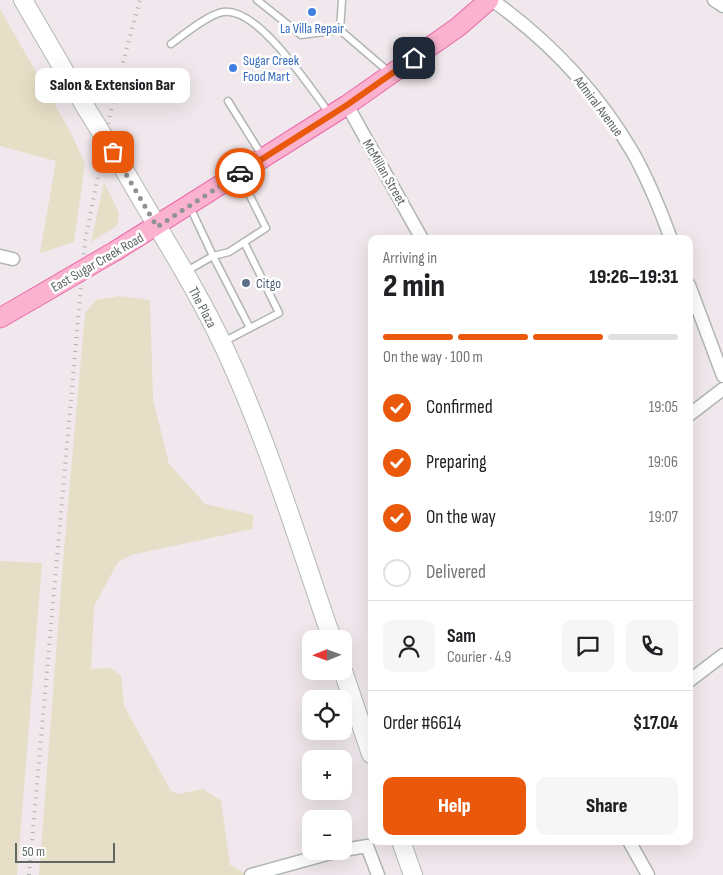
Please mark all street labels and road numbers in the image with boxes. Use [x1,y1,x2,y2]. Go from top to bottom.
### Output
street label: Admiral Avenue [570,72,627,140]
street label: McMillan Street [359,136,410,208]
street label: East Sugar Creek Road [48,229,147,296]
street label: The Plaza [185,284,220,331]

